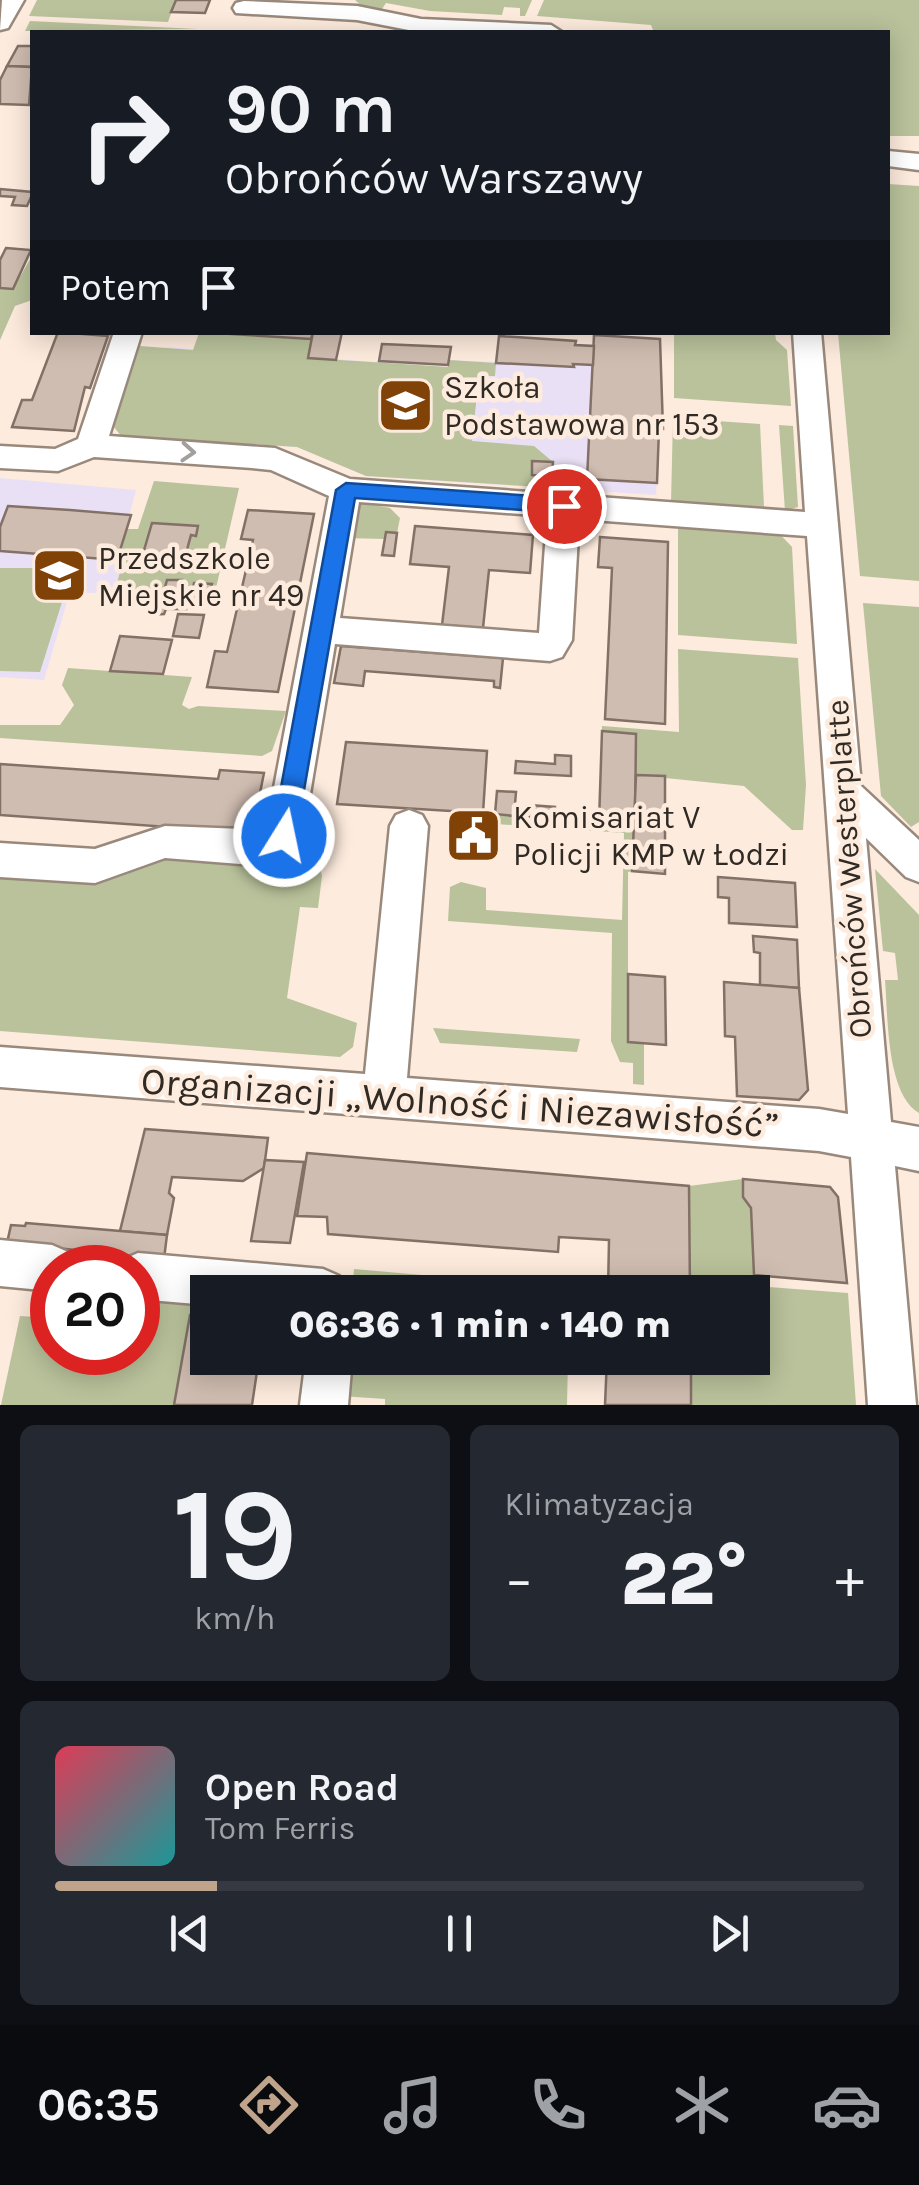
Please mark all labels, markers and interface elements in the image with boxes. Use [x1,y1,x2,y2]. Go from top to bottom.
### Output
text: 90 m [225,68,396,150]
icon: right [60,70,190,200]
text: Obrońców Warszawy [225,152,643,204]
icon: arrive [191,260,246,315]
text: Potem [60,265,171,310]
place label: Szkoła Podstawowa nr 153 [444,369,720,443]
school or university icon: Szkoła Podstawowa nr 153 [375,375,435,435]
one-way arrow [181,441,197,463]
pin [522,464,607,549]
icon: arrive [537,479,592,534]
place label: Przedszkole Miejskie nr 49 [98,540,304,614]
school or university icon: Przedszkole Miejskie nr 49 [29,546,89,606]
street label: Obrońców Westerplatte [819,698,879,1040]
position arrow [232,784,336,888]
place label: Komisariat V Policji KMP w Łodzi [513,799,789,873]
public building icon: Komisariat V Policji KMP w Łodzi [444,805,504,865]
street label: Organizacji „Wolność i Niezawisłość” [140,1058,780,1148]
speed limit sign: 20 [30,1245,160,1375]
text: 06:36 · 1 min · 140 m [289,1302,671,1347]
text: 19 [172,1459,298,1611]
text: Klimatyzacja [505,1486,694,1523]
text: 22° [620,1535,748,1623]
text: − [505,1547,533,1611]
text: + [835,1547,864,1611]
text: km/h [194,1600,275,1637]
text: Open Road [205,1765,399,1810]
text: Tom Ferris [205,1810,355,1847]
icon: previous [162,1906,217,1961]
icon: pause [432,1906,487,1961]
icon: next [702,1906,757,1961]
icon: directions [234,2070,304,2140]
icon: music [378,2070,448,2140]
icon: phone [523,2070,593,2140]
icon: climate [667,2070,737,2140]
icon: car [812,2070,882,2140]
text: 06:35 [37,2079,159,2131]

